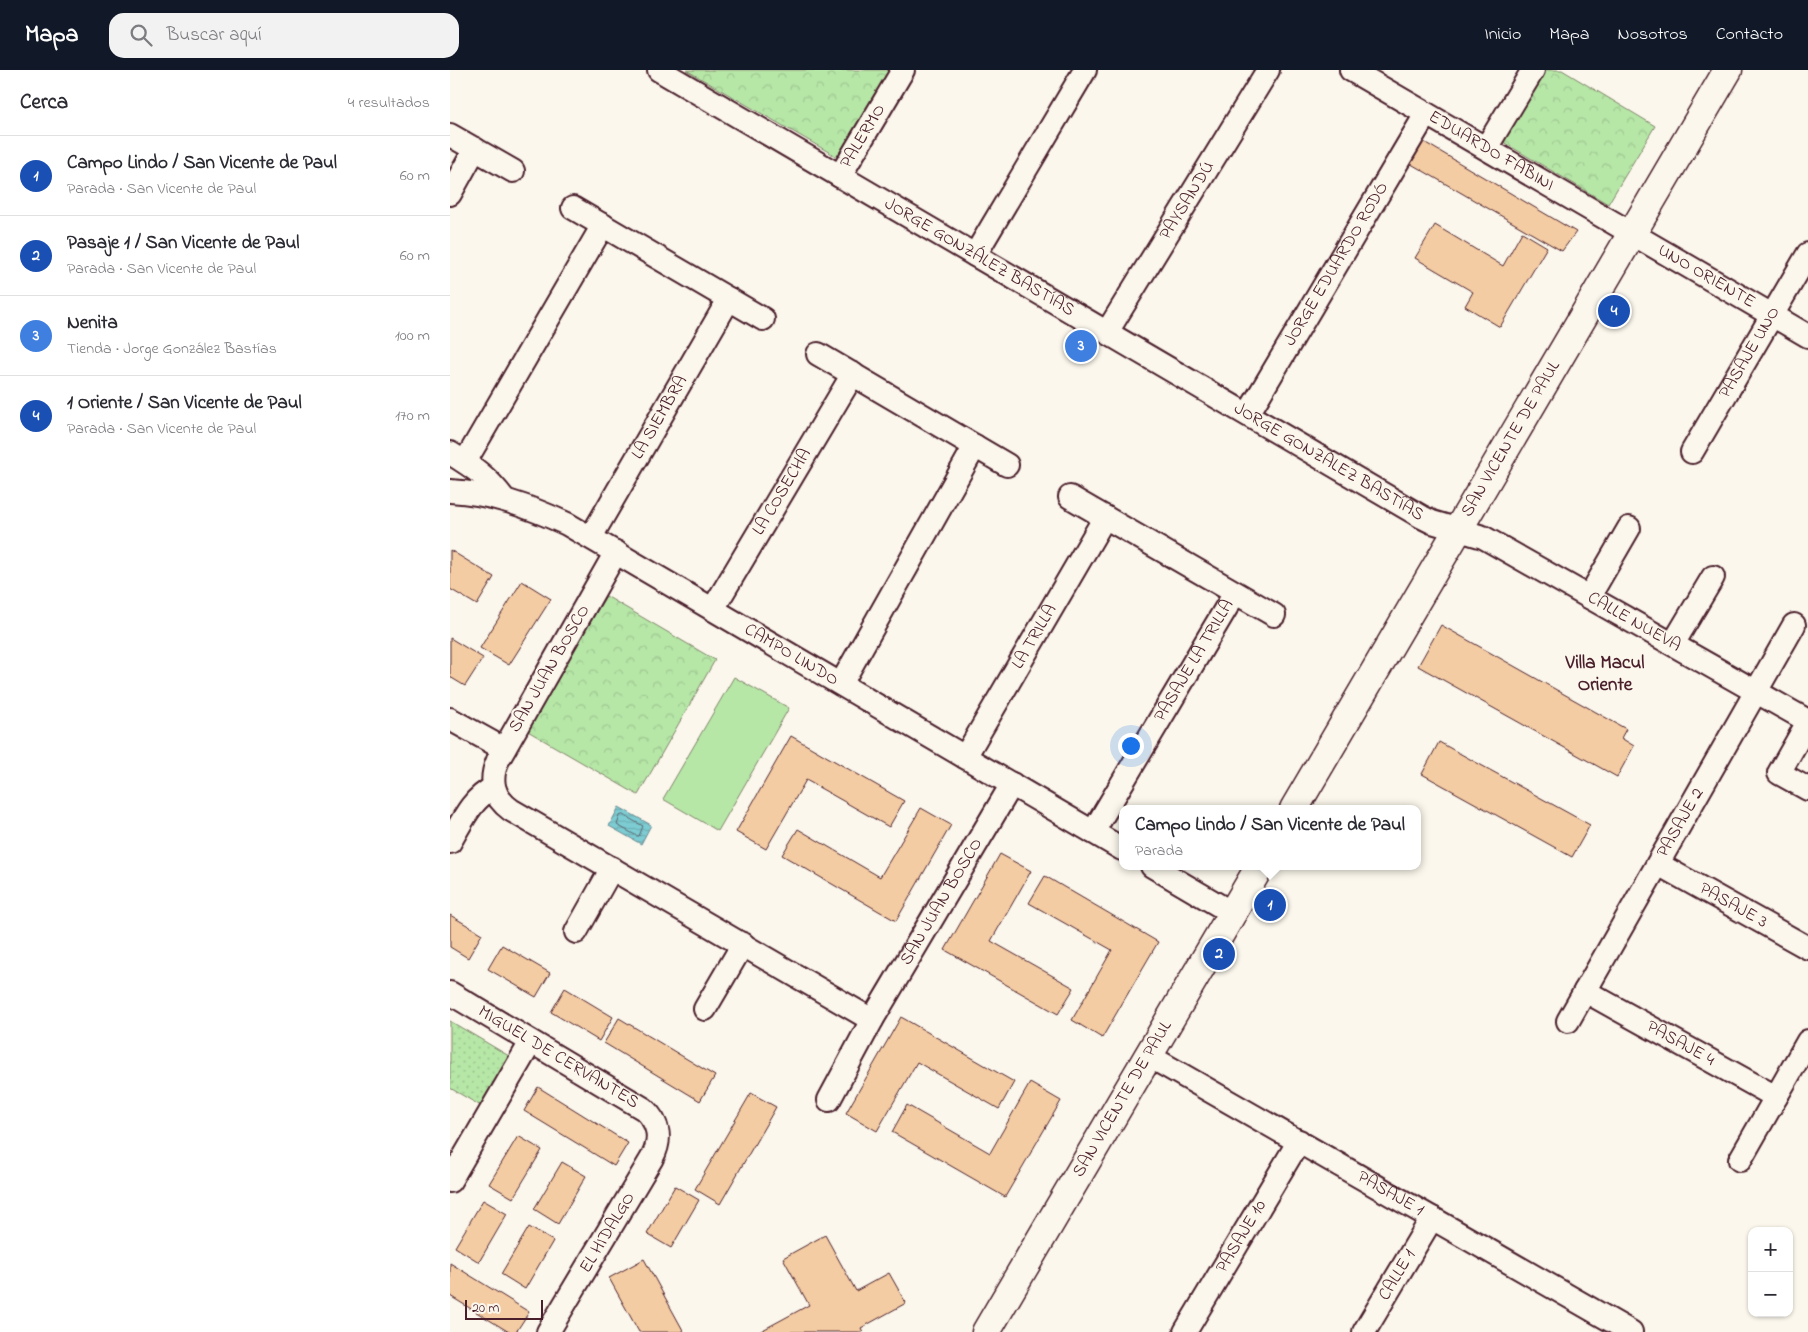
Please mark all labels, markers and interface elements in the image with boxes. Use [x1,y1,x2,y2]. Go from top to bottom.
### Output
search box [109,13,459,58]
text: Mapa [25,18,79,53]
icon: search [127,21,155,49]
text: Buscar aquí [167,22,262,49]
text: Inicio [1484,22,1521,48]
text: Mapa [1549,22,1590,48]
text: Nosotros [1618,22,1688,48]
text: Contacto [1716,22,1783,48]
text: Cerca [20,88,68,118]
text: 4 resultados [348,91,430,115]
street label: PALERMO [834,99,893,174]
street label: EDUARDO FABINI [1423,105,1559,198]
text: Campo Lindo / San Vicente de Paul [67,150,337,177]
street label: PAYSANDÚ [1153,156,1222,245]
text: 1 [33,164,39,188]
text: 60 m [400,164,430,188]
text: Parada · San Vicente de Paul [67,177,256,201]
street label: JORGE EDUARDO RODÓ [1278,177,1396,351]
street label: JORGE GONZÁLEZ BASTÍAS [879,192,1079,324]
text: Pasaje 1 / San Vicente de Paul [67,230,299,257]
street label: UNO ORIENTE [1653,238,1760,315]
text: 2 [32,244,40,268]
text: 60 m [400,244,430,268]
text: Parada · San Vicente de Paul [67,257,256,281]
pin: 4 [1598,292,1630,330]
street label: PASAJE UNO [1713,302,1787,404]
text: Nenita [67,310,118,337]
text: 3 [33,324,39,348]
text: 100 m [395,324,430,348]
pin: 3 [1065,327,1097,365]
text: Tienda · Jorge González Bastías [67,337,277,361]
street label: SAN VICENTE DE PAUL [1455,356,1568,522]
street label: LA SIEMBRA [626,371,695,464]
text: 1 Oriente / San Vicente de Paul [67,390,302,417]
street label: JORGE GONZÁLEZ BASTÍAS [1228,396,1429,528]
text: 4 [33,404,39,428]
text: 170 m [395,404,430,428]
text: Parada · San Vicente de Paul [67,417,256,441]
street label: LA COSECHA [747,444,819,541]
street label: CALLE NUEVA [1582,586,1685,659]
street label: PASAJE LA TRILLA [1148,595,1241,727]
street label: SAN JUAN BOSCO [503,600,597,738]
street label: LA TRILLA [1006,600,1064,674]
street label: CAMPO LINDO [739,617,843,693]
district label: Villa Macul Oriente [1565,650,1644,699]
your location [1118,733,1144,759]
street label: PASAJE 2 [1651,783,1711,863]
popup [1119,805,1421,870]
text: Campo Lindo / San Vicente de Paul [1135,812,1405,839]
street label: SAN JUAN BOSCO [894,833,990,971]
text: Parada [1135,839,1183,863]
street label: PASAJE 3 [1694,876,1772,936]
pin: 1 [1254,886,1286,924]
pin: 2 [1203,935,1235,973]
street label: MIGUEL DE CERVANTES [473,999,644,1116]
street label: PASAJE 4 [1641,1014,1720,1074]
street label: SAN VICENTE DE PAUL [1067,1016,1179,1183]
street label: PASAJE 1 [1352,1165,1429,1224]
street label: EL HIDALGO [574,1188,642,1278]
street label: PASAJE 10 [1210,1195,1274,1278]
map controls [1748,1227,1793,1317]
button: + [1748,1227,1793,1272]
street label: CALLE 1 [1372,1245,1423,1306]
button: − [1748,1272,1793,1317]
scale bar [465,1297,542,1320]
text: 20 m [472,1298,499,1319]

